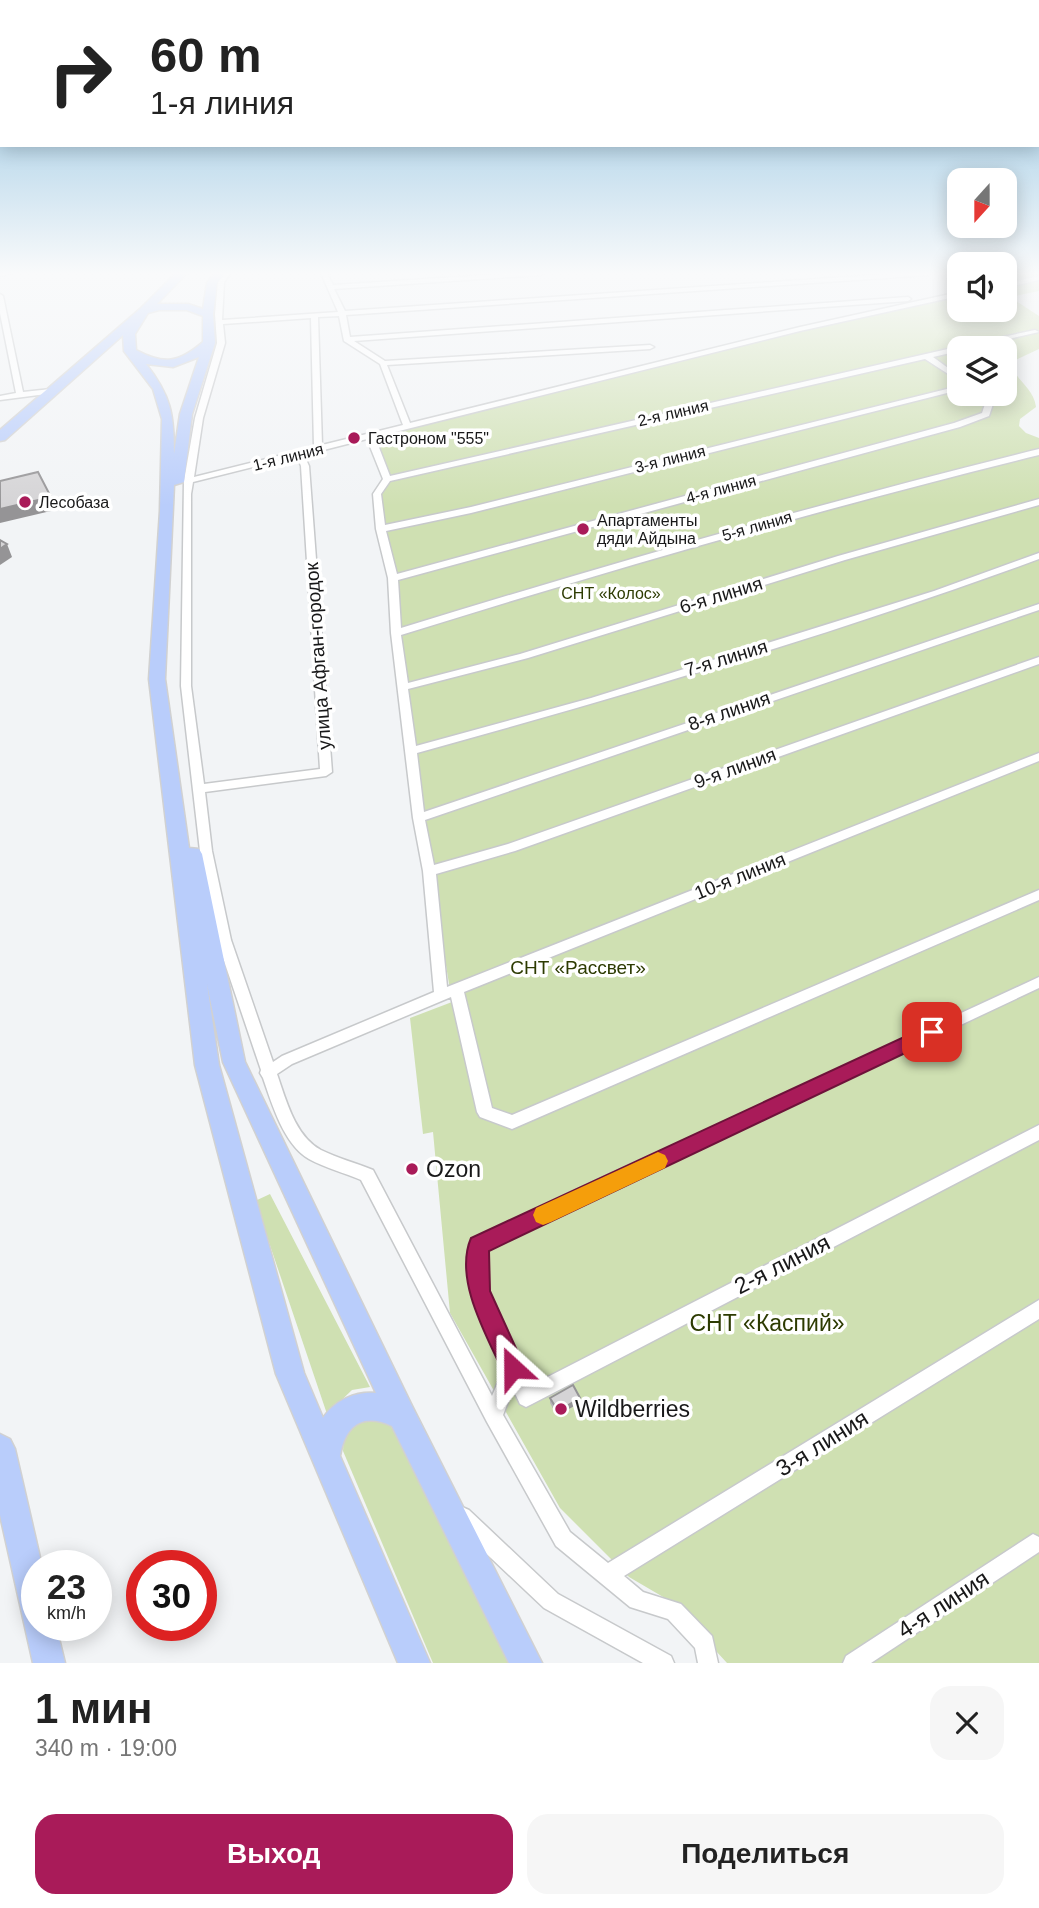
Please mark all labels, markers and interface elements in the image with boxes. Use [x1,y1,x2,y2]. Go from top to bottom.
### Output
icon: right [35,28,126,119]
text: 60 m [150,28,262,82]
text: 1-я линия [150,85,294,121]
north arrow [947,168,1017,238]
map controls [947,168,1017,406]
button: sound [947,252,1017,322]
button: layers [947,336,1017,406]
street label: 2-я линия [636,397,710,429]
marker: Гастроном "555" [346,430,362,446]
place label: Гастроном "555" [368,430,489,447]
street label: 1-я линия [251,440,325,474]
street label: 3-я линия [633,442,707,476]
street label: 4-я линия [684,471,758,507]
marker: Лесобаза [17,494,33,510]
place label: Лесобаза [39,494,109,511]
street label: 5-я линия [720,508,794,544]
place label: Апартаменты дяди Айдына [597,512,697,547]
marker: Апартаменты дяди Айдына [575,521,591,537]
street label: улица Афган-городок [301,561,335,750]
street label: 6-я линия [677,572,765,618]
park label: СНТ «Колос» [561,585,661,602]
street label: 7-я линия [682,635,770,681]
street label: 8-я линия [685,687,773,735]
street label: 9-я линия [691,744,779,792]
street label: 10-я линия [692,848,788,904]
park label: СНТ «Рассвет» [510,957,646,978]
pin [902,1002,962,1062]
icon: arrive [913,1013,951,1051]
place label: Ozon [426,1156,481,1182]
marker: Ozon [404,1161,420,1177]
street label: 2-я линия [730,1229,834,1299]
park label: СНТ «Каспий» [689,1310,845,1336]
position arrow [476,1331,550,1405]
place label: Wildberries [575,1396,690,1422]
marker: Wildberries [553,1401,569,1417]
street label: 3-я линия [771,1405,873,1481]
speed limit sign: 30 [126,1550,217,1641]
street label: 4-я линия [892,1565,994,1643]
text: 23 [47,1567,86,1606]
text: km/h [47,1603,86,1623]
text: 1 мин [35,1685,152,1732]
button: close [930,1686,1004,1760]
text: 340 m · 19:00 [35,1735,177,1761]
button: Выход [35,1814,513,1894]
button: Поделиться [527,1814,1004,1894]

